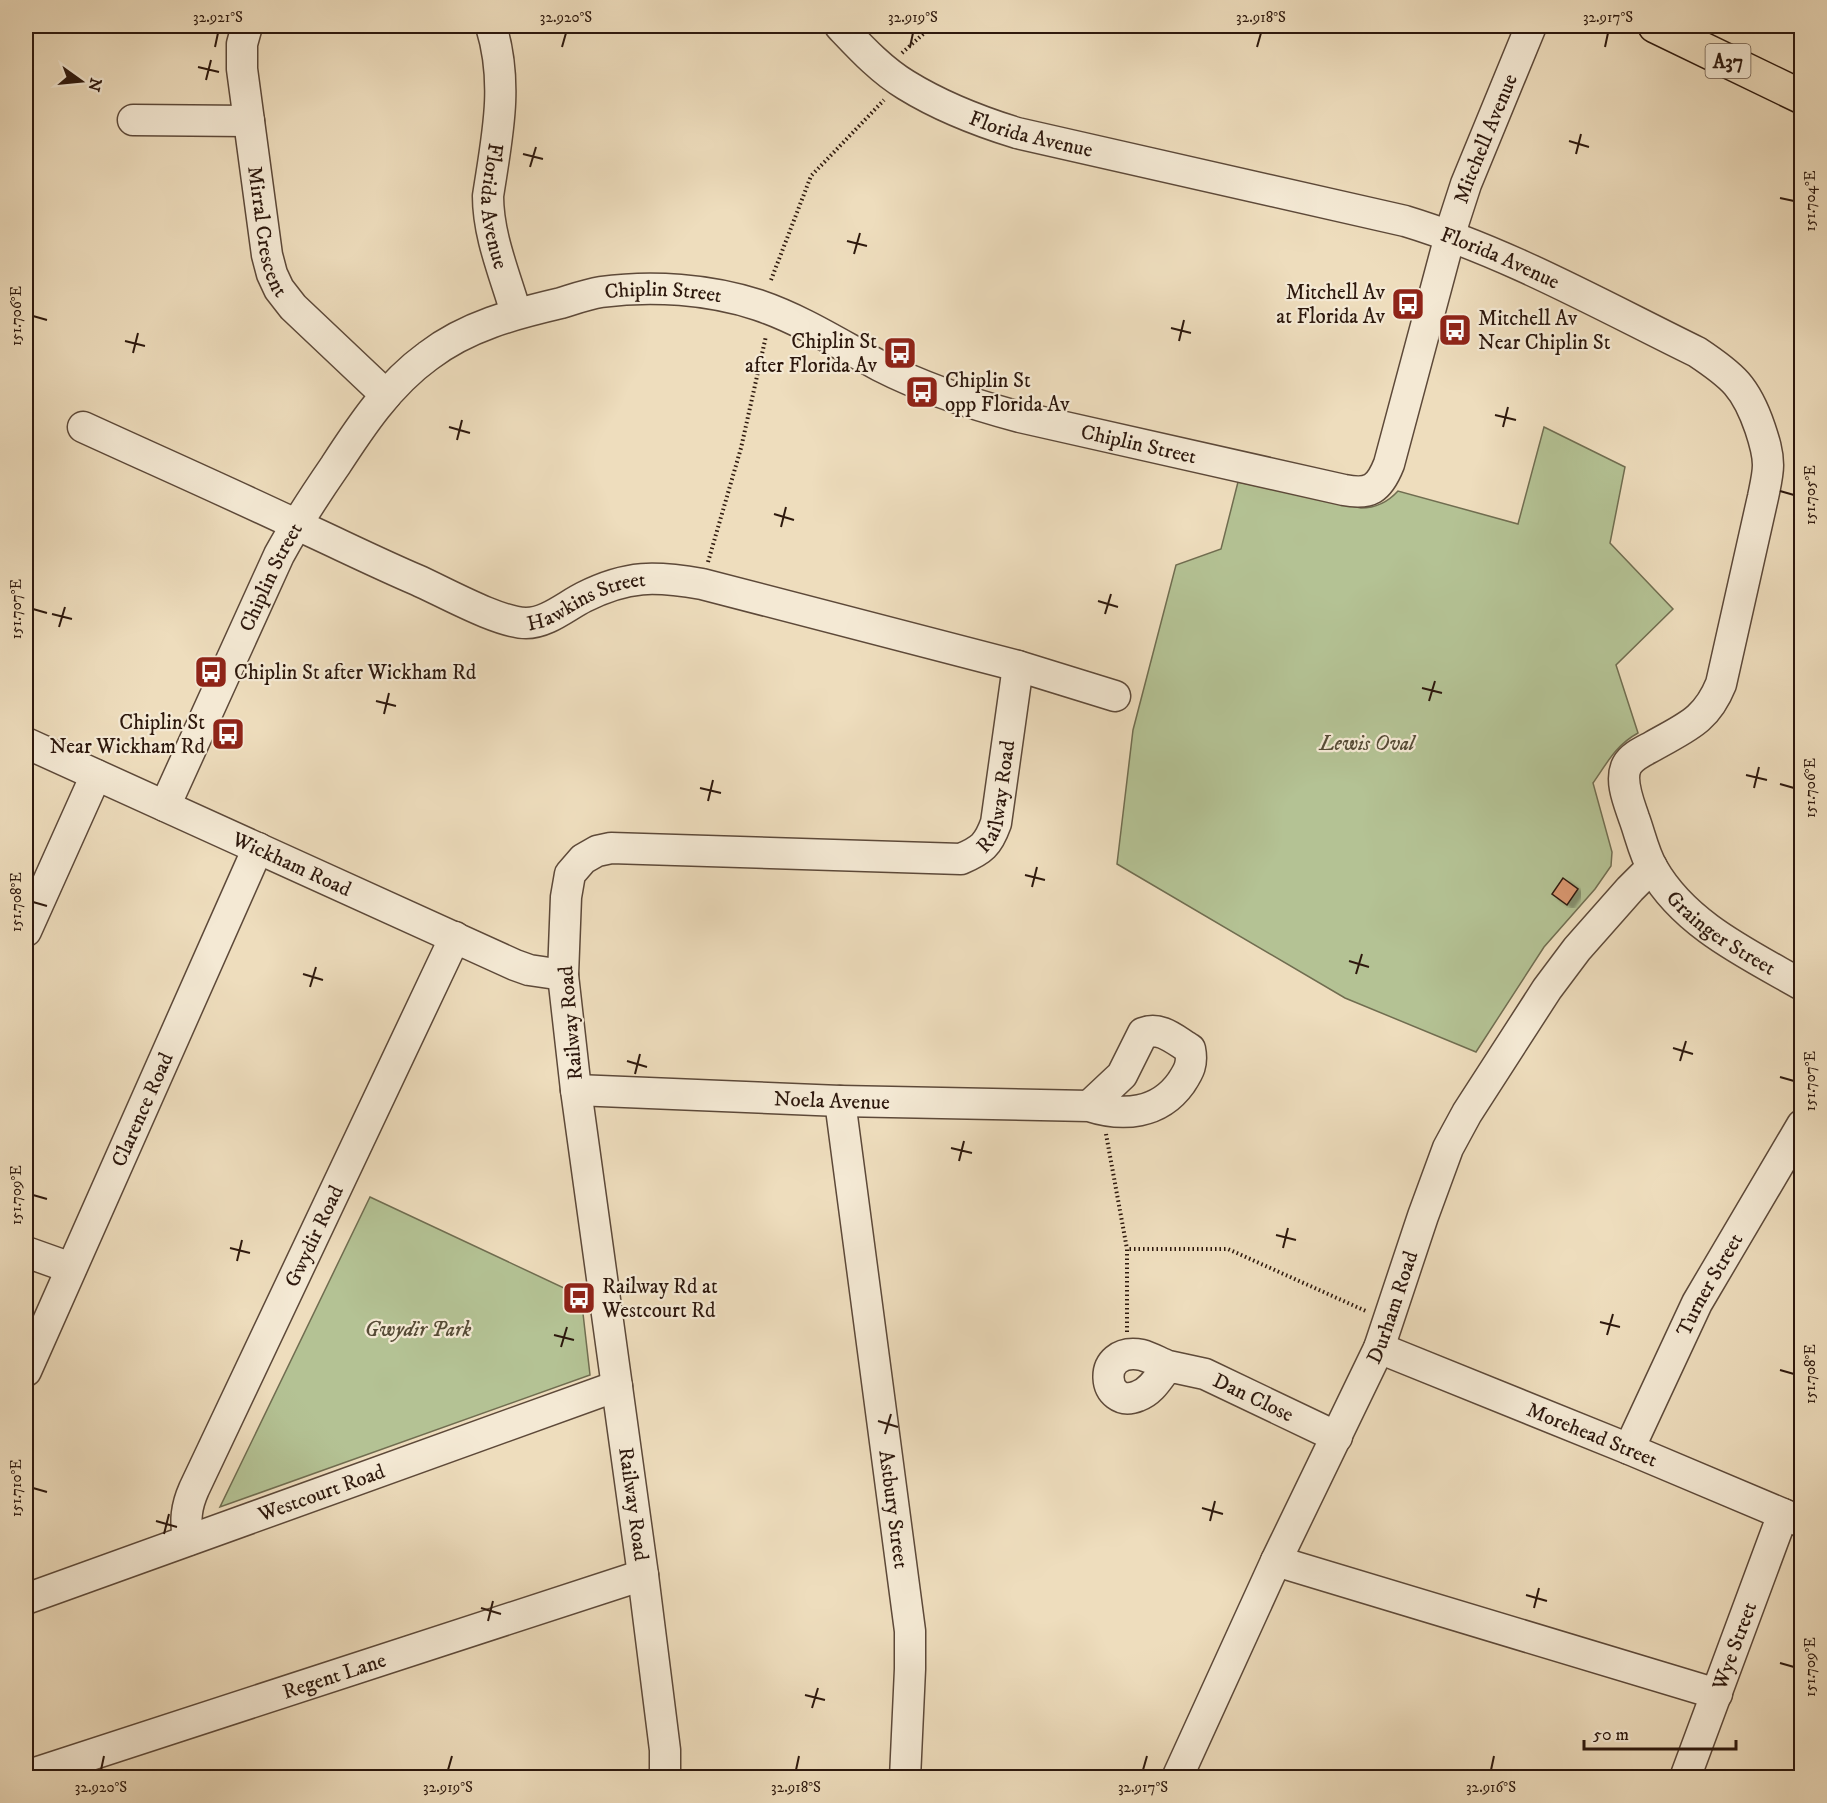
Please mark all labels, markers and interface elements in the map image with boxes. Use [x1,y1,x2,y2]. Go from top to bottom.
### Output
text: 32.921°S [193,8,243,27]
text: 32.920°S [540,8,592,27]
text: 32.919°S [888,8,938,27]
text: 32.918°S [1236,8,1286,27]
text: 32.917°S [1583,8,1633,27]
road number: A37 [1706,44,1750,78]
north arrow [51,51,111,111]
street label: Mitchell Avenue [1449,70,1524,207]
text: N [83,76,106,94]
street label: Florida Avenue [965,106,1096,164]
street label: Florida Avenue [474,141,513,273]
street label: Mirral Crescent [241,164,293,303]
text: 151.704°E [1801,170,1820,232]
street label: Florida Avenue [1437,222,1564,296]
street label: Chiplin Street [603,277,724,309]
place label: Mitchell Av at Florida Av [1276,280,1386,330]
text: 151.706°E [7,286,26,346]
bus stop icon: Mitchell Av at Florida Av [1390,286,1426,322]
place label: Mitchell Av Near Chiplin St [1478,306,1611,356]
bus stop icon: Mitchell Av Near Chiplin St [1437,312,1473,348]
place label: Chiplin St after Florida Av [745,329,878,379]
bus stop icon: Chiplin St after Florida Av [882,335,918,371]
place label: Chiplin St opp Florida Av [945,368,1070,418]
bus stop icon: Chiplin St opp Florida Av [904,374,940,410]
street label: Chiplin Street [1078,419,1199,470]
text: 151.705°E [1801,465,1820,525]
street label: Chiplin Street [234,518,309,636]
street label: Hawkins Street [524,567,647,637]
text: 151.707°E [7,578,26,639]
bus stop icon: Chiplin St after Wickham Rd [193,654,229,690]
place label: Chiplin St after Wickham Rd [234,660,477,686]
place label: Chiplin St Near Wickham Rd [49,710,206,760]
bus stop icon: Chiplin St Near Wickham Rd [210,716,246,752]
park label: Lewis Oval [1318,731,1417,757]
street label: Railway Road [971,738,1022,859]
text: 151.706°E [1801,758,1820,818]
street label: Wickham Road [227,826,356,903]
text: 151.708°E [7,872,26,932]
street label: Grainger Street [1660,886,1780,982]
street label: Railway Road [553,964,589,1081]
street label: Clarence Road [106,1048,180,1171]
text: 151.707°E [1801,1050,1820,1111]
street label: Noela Avenue [773,1086,890,1116]
text: 151.709°E [7,1165,26,1225]
street label: Gwydir Road [279,1181,350,1292]
street label: Turner Street [1671,1229,1749,1341]
street label: Durham Road [1361,1247,1425,1368]
place label: Railway Rd at Westcourt Rd [601,1274,718,1324]
bus stop icon: Railway Rd at Westcourt Rd [561,1280,597,1316]
park label: Gwydir Park [365,1317,471,1343]
text: 151.708°E [1801,1344,1820,1404]
street label: Dan Close [1209,1368,1298,1428]
street label: Morehead Street [1523,1397,1661,1474]
street label: Railway Road [612,1446,654,1563]
street label: Astbury Street [872,1449,914,1571]
text: 151.710°E [7,1459,26,1517]
street label: Westcourt Road [254,1459,389,1529]
street label: Wye Street [1707,1598,1763,1695]
text: 151.709°E [1801,1637,1820,1697]
street label: Regent Lane [279,1648,390,1706]
scale bar [1584,1713,1736,1751]
text: 50 m [1593,1724,1629,1746]
text: 32.920°S [75,1778,127,1797]
text: 32.919°S [423,1778,473,1797]
text: 32.918°S [771,1778,821,1797]
text: 32.917°S [1118,1778,1168,1797]
text: 32.916°S [1466,1778,1516,1797]

